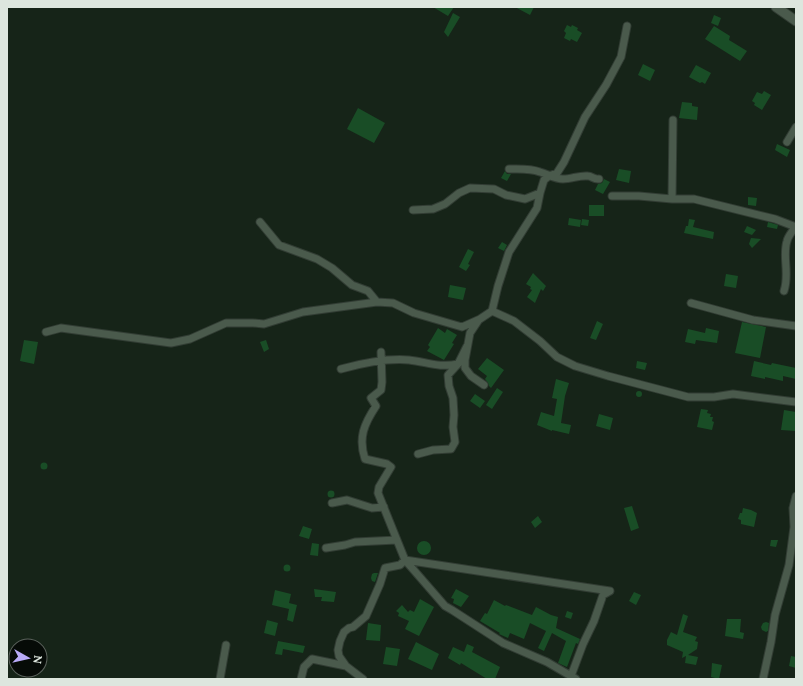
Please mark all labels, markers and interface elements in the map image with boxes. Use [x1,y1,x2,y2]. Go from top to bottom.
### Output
north arrow [8,638,48,678]
text: N [30,654,45,665]

